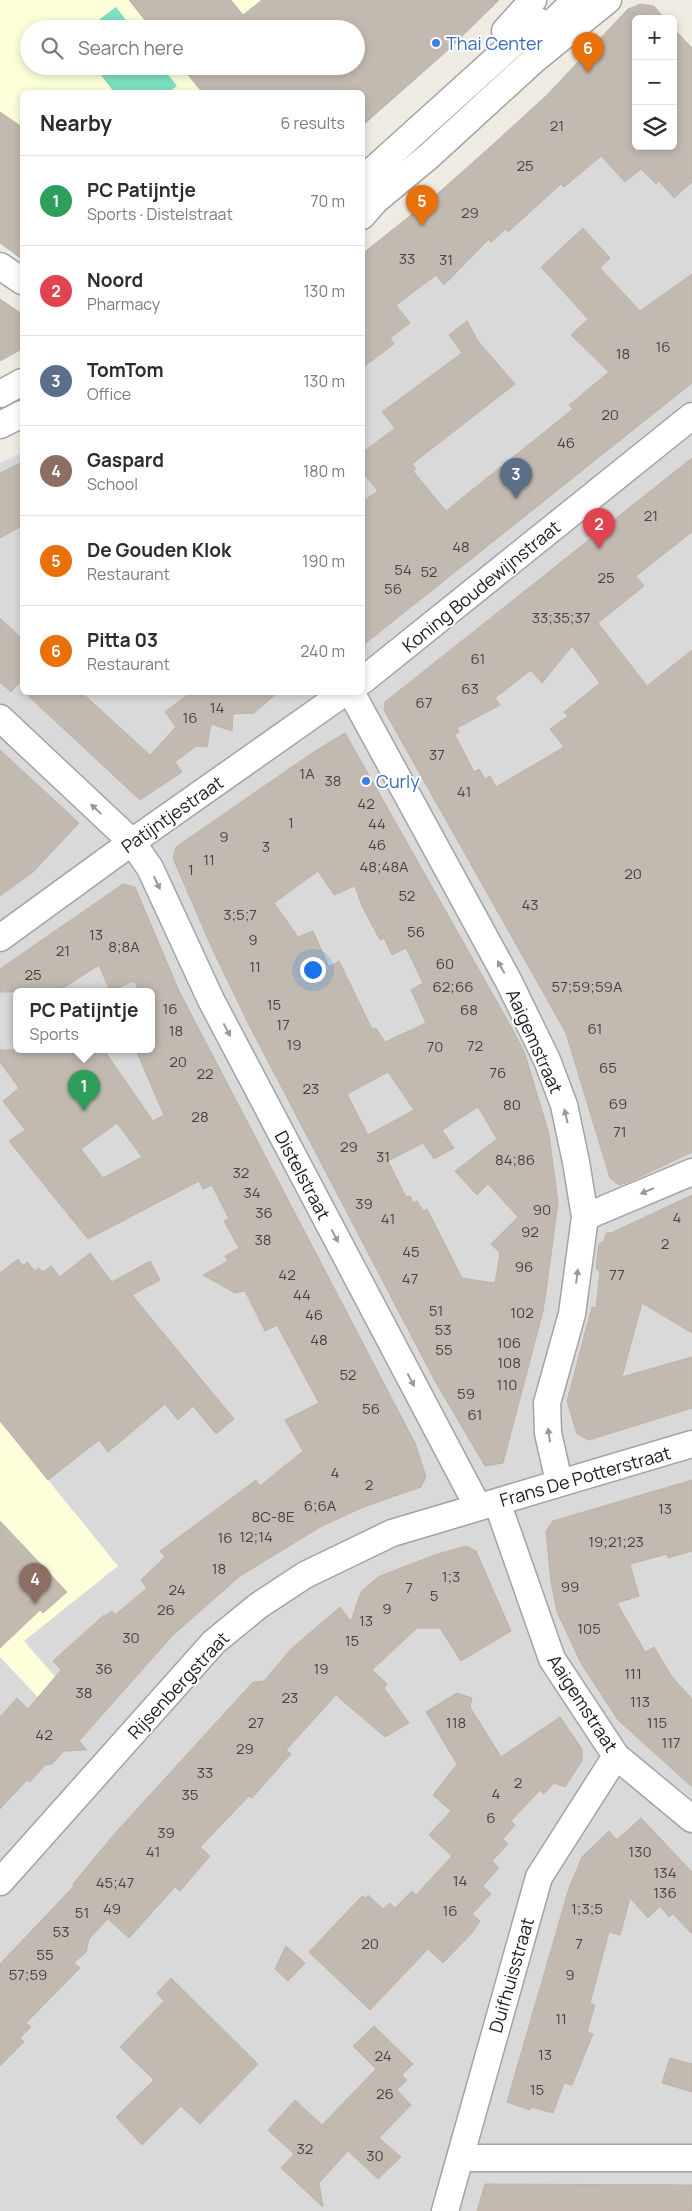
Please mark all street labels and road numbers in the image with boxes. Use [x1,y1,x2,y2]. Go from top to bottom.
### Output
street label: Koning Boudewijnstraat [397,515,565,657]
street label: Patijntjestraat [116,770,228,858]
street label: Aaigemstraat [501,985,569,1097]
street label: Distelstraat [270,1126,336,1224]
street label: Frans De Potterstraat [497,1440,673,1512]
street label: Rijsenbergstraat [122,1626,234,1744]
street label: Aaigemstraat [542,1650,624,1756]
street label: Duifhuisstraat [483,1915,539,2035]

